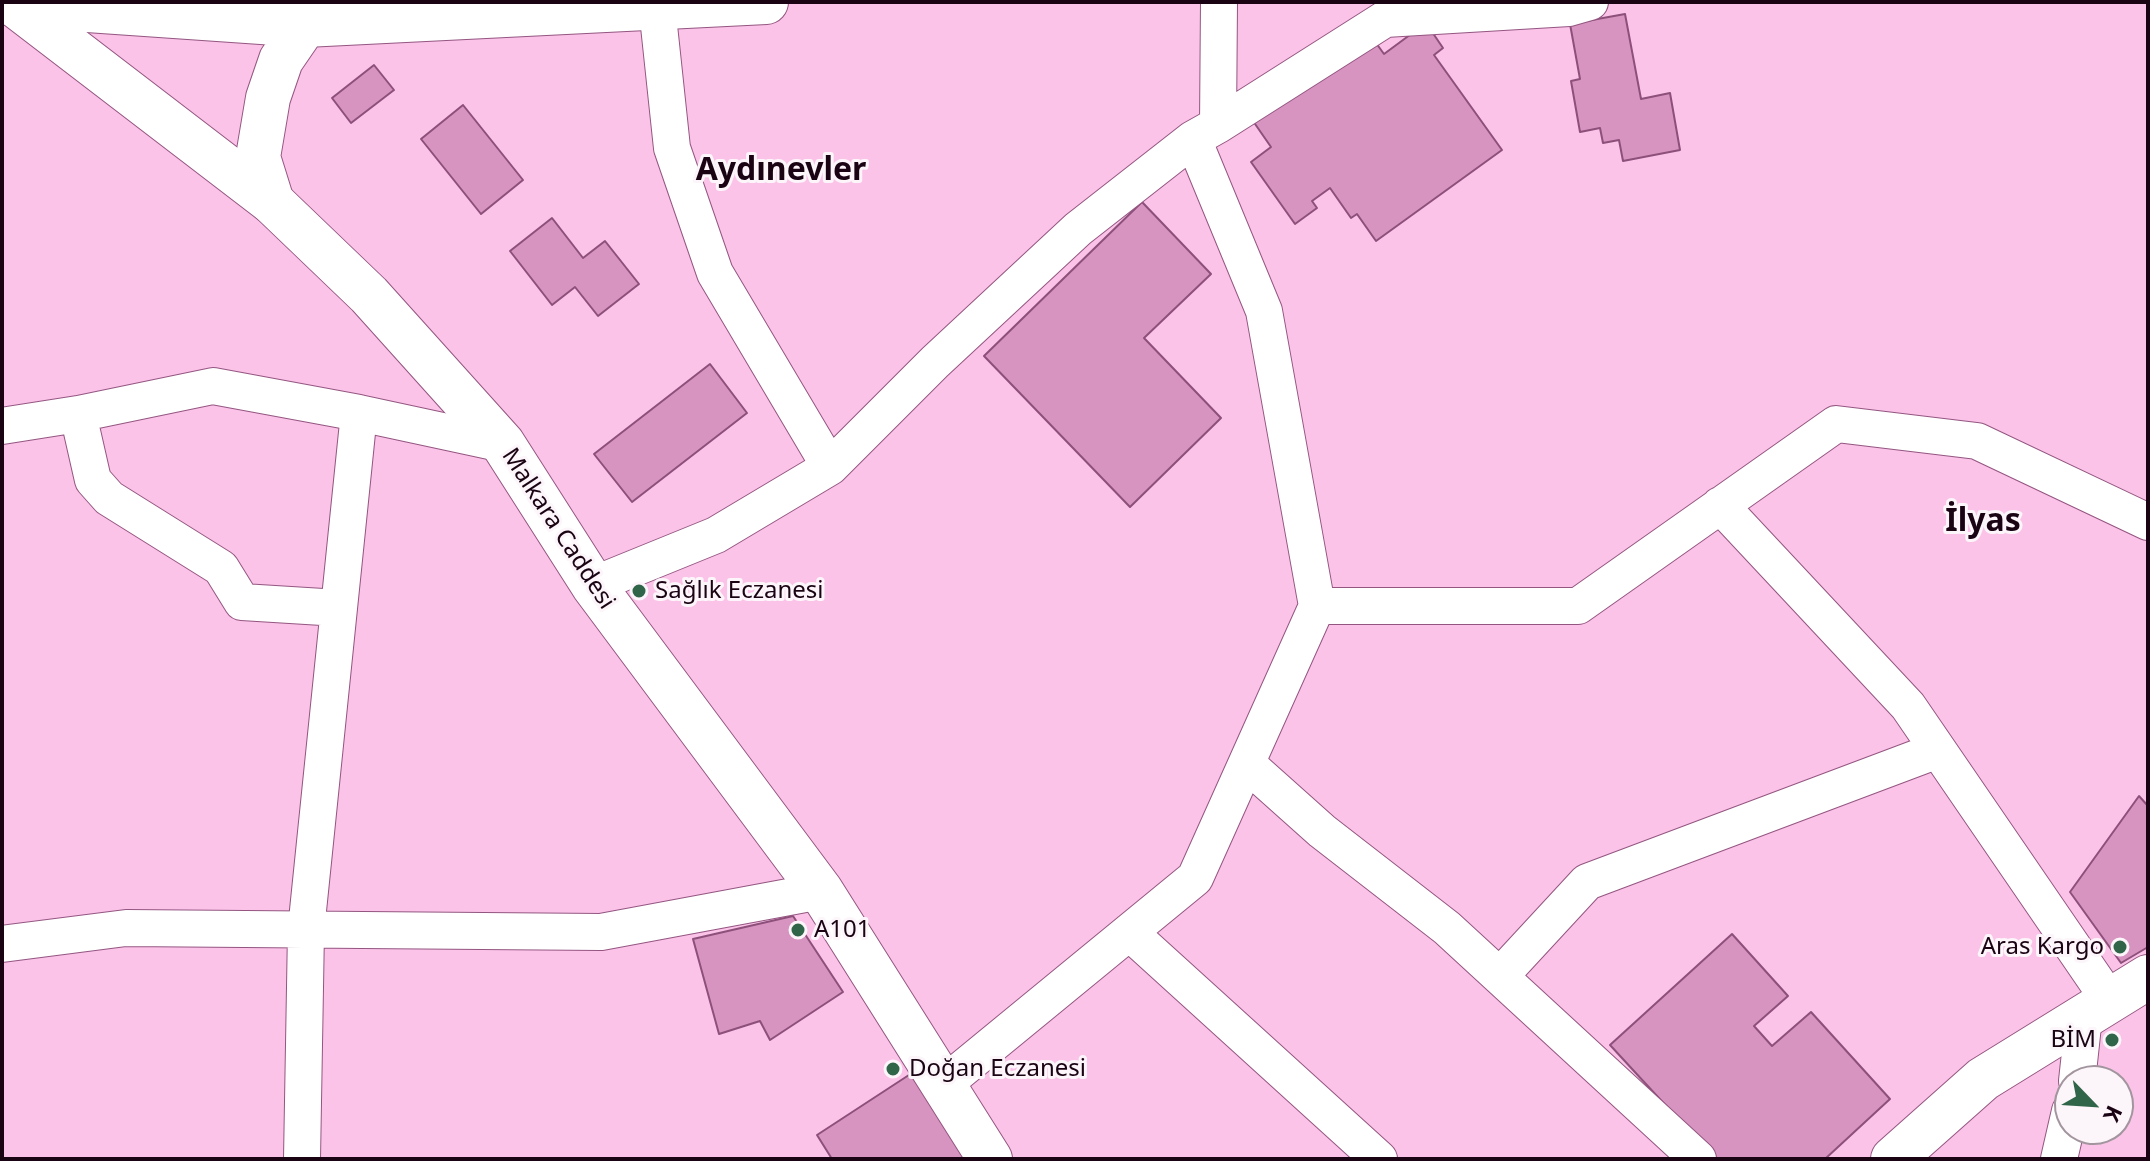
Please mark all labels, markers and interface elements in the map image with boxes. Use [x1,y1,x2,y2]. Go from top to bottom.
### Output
district label: Aydınevler [696,152,866,190]
street label: Malkara Caddesi [495,443,621,615]
district label: İlyas [1945,503,2021,541]
place label: Sağlık Eczanesi [655,577,824,605]
marker: Sağlık Eczanesi [630,582,648,600]
place label: A101 [814,916,871,944]
marker: A101 [789,921,807,939]
place label: Aras Kargo [1981,933,2104,961]
marker: Aras Kargo [2111,938,2129,956]
place label: BİM [2050,1026,2096,1054]
marker: BİM [2103,1031,2121,1049]
place label: Doğan Eczanesi [909,1055,1086,1083]
marker: Doğan Eczanesi [884,1060,902,1078]
north arrow [2054,1065,2134,1145]
text: K [2097,1101,2131,1127]

